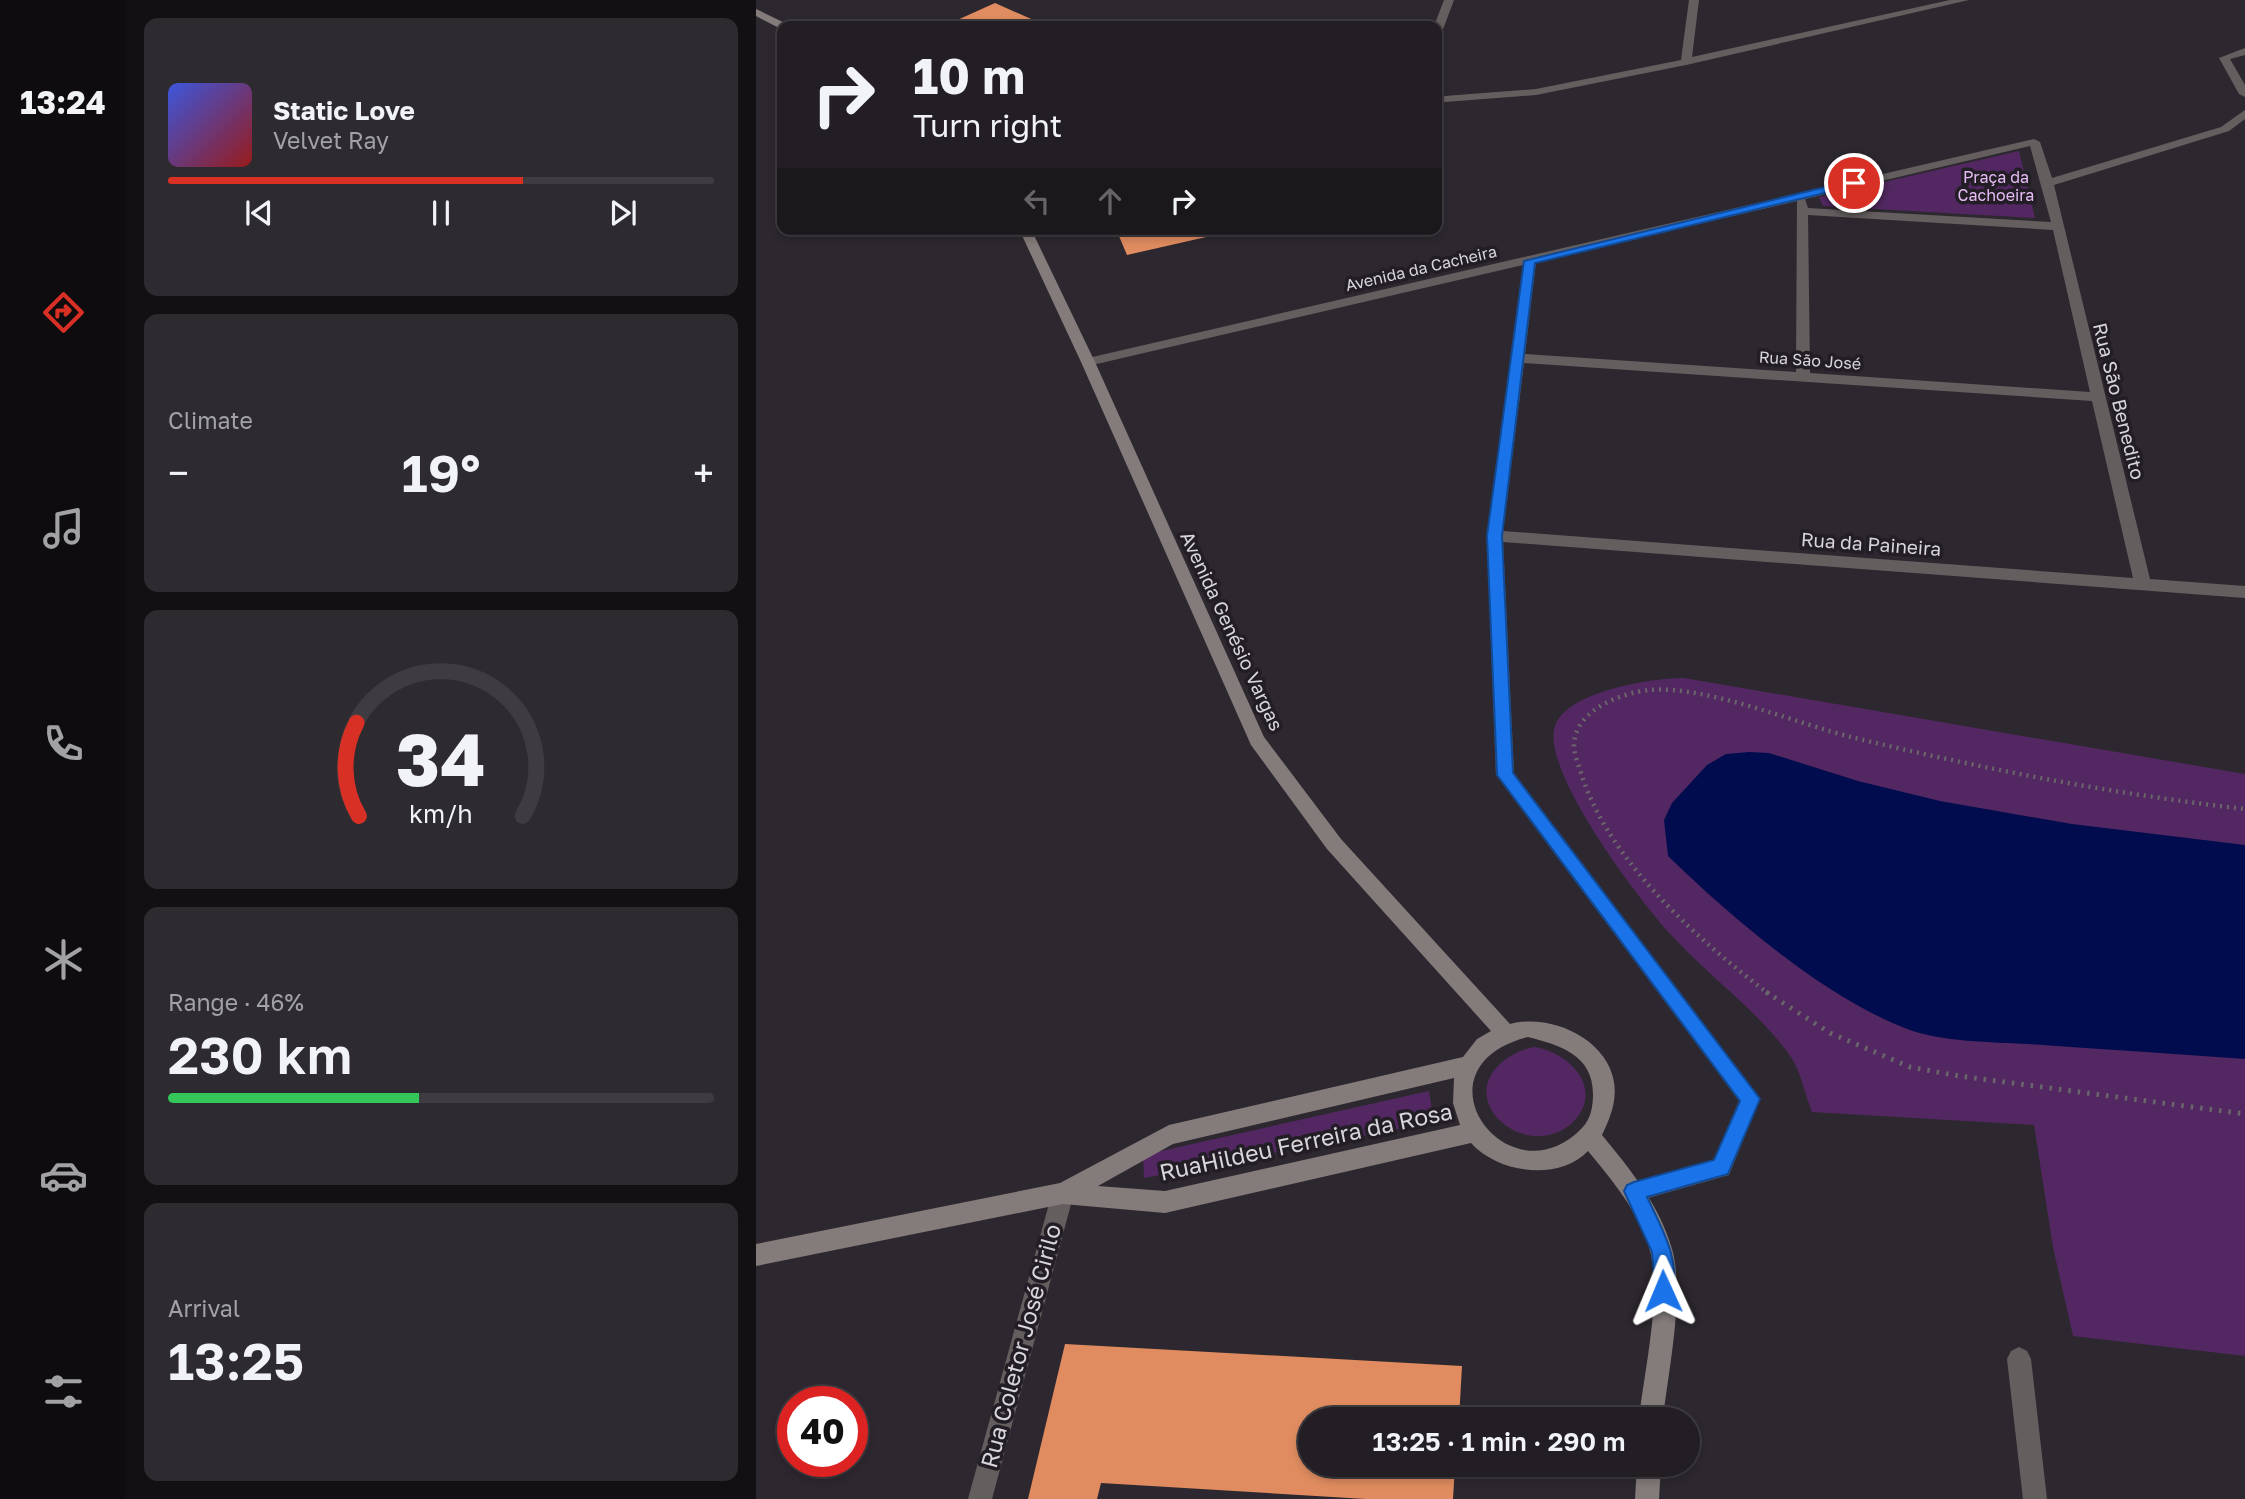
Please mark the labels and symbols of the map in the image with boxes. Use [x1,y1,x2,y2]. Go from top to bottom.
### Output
pin [1824,153,1884,213]
park label: Praça da Cachoeira [1958,167,2034,205]
street label: Avenida da Cacheira [1343,241,1499,295]
street label: Rua São Benedito [2089,320,2150,482]
street label: Rua São José [1758,346,1862,374]
street label: Avenida Genésio Vargas [1176,527,1289,734]
street label: Rua da Paineira [1800,527,1942,560]
street label: RuaHildeu Ferreira da Rosa [1157,1096,1455,1186]
street label: Rua Coletor José Cirilo [974,1221,1066,1471]
position arrow [1626,1254,1700,1328]
speed limit sign: 40 [777,1386,868,1477]

